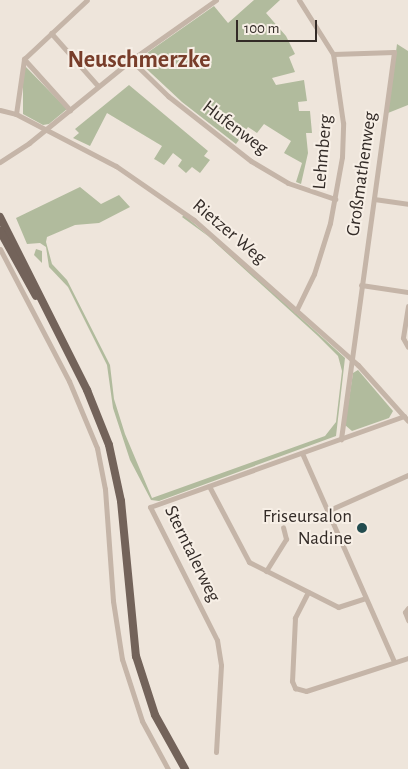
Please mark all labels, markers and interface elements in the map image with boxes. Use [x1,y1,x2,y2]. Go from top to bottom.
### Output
scale bar [238,10,319,42]
text: 100 m [244,21,279,36]
district label: Neuschmerzke [67,47,211,75]
street label: Hufenweg [198,96,272,160]
street label: Großmathenweg [342,110,382,238]
street label: Lehmberg [308,114,338,190]
street label: Rietzer Weg [187,194,271,270]
street label: Sterntalerweg [159,502,225,606]
place label: Friseursalon Nadine [263,506,352,550]
marker: Friseursalon Nadine [356,522,368,534]

